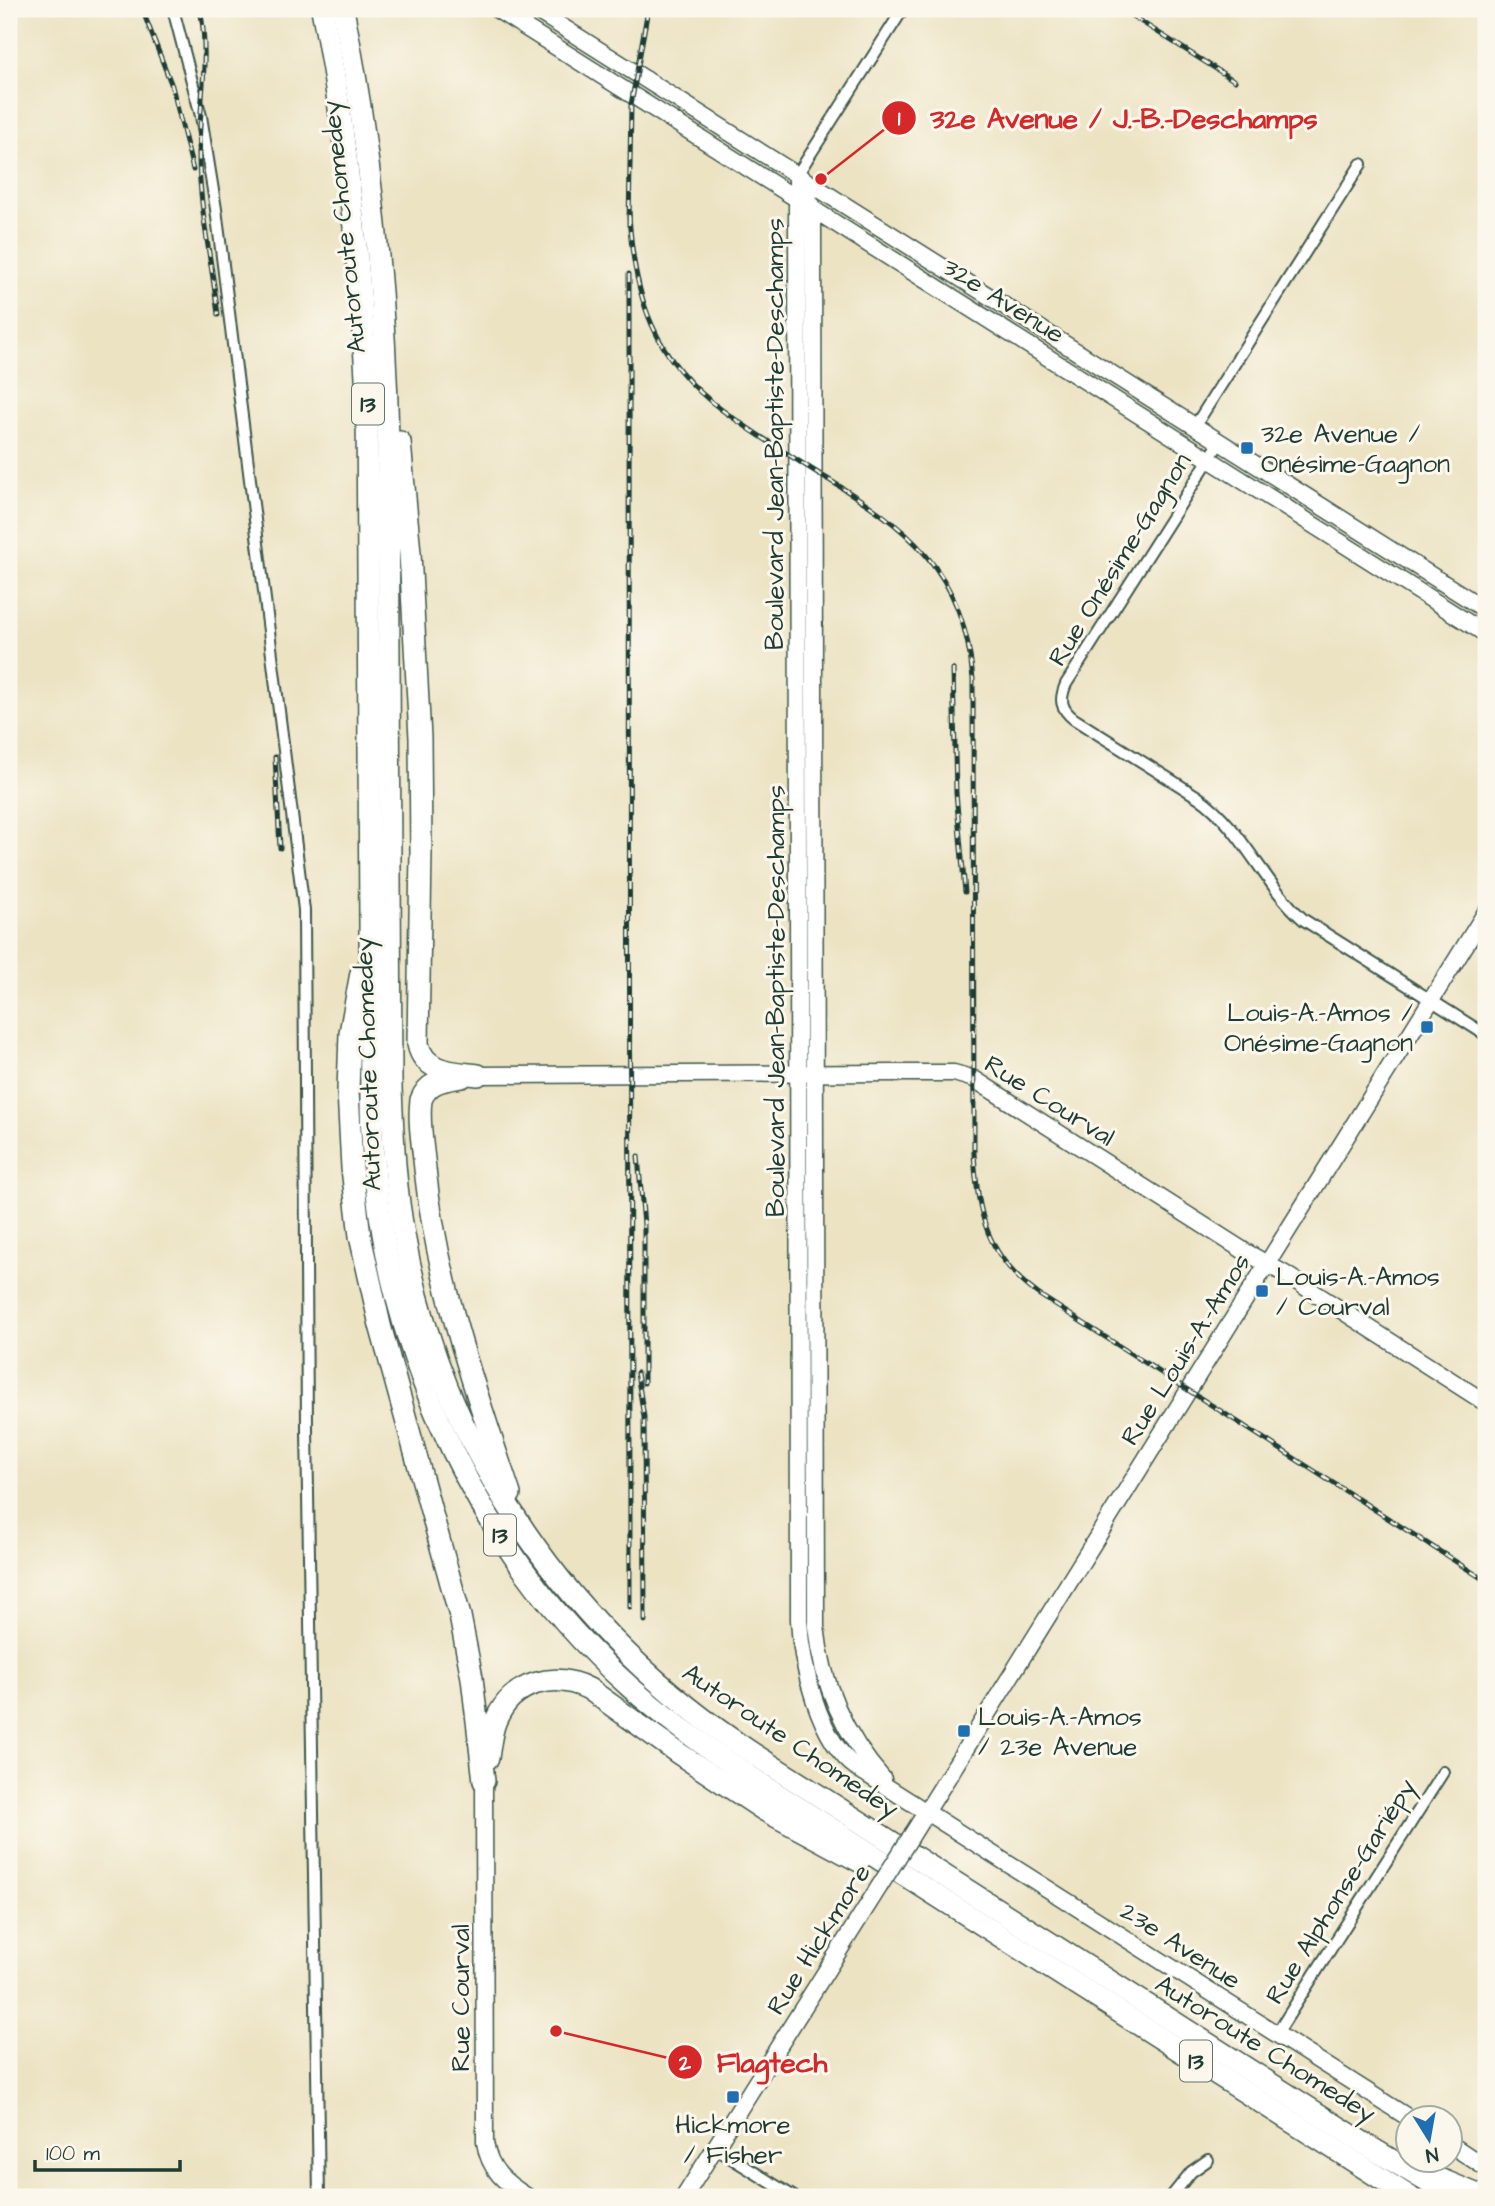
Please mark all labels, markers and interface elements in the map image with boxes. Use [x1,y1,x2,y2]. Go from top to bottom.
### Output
callout: 32e Avenue / J.-B.-Deschamps [882,93,1332,142]
street label: Autoroute Chomedey [313,98,377,355]
text: 32e Avenue / J.-B.-Deschamps [929,100,1318,140]
text: 1 [898,104,901,133]
street label: Boulevard Jean-Baptiste-Deschamps [757,218,793,650]
street label: 32e Avenue [936,249,1071,352]
road number: 13 [352,384,384,424]
place label: 32e Avenue / Onésime-Gagnon [1261,416,1450,484]
marker: 32e Avenue / Onésime-Gagnon [1239,440,1255,456]
street label: Rue Onésime-Gagnon [1040,446,1202,674]
street label: Boulevard Jean-Baptiste-Deschamps [758,785,794,1217]
street label: Autoroute Chomedey [346,936,392,1192]
place label: Louis-A.-Amos / Onésime-Gagnon [1224,995,1413,1063]
marker: Louis-A.-Amos / Onésime-Gagnon [1419,1019,1435,1035]
street label: Rue Courval [977,1046,1122,1155]
street label: Rue Louis-A.-Amos [1112,1247,1259,1452]
place label: Louis-A.-Amos / Courval [1276,1259,1440,1325]
marker: Louis-A.-Amos / Courval [1254,1283,1270,1299]
road number: 13 [484,1514,516,1555]
street label: Autoroute Chomedey [674,1655,906,1828]
place label: Louis-A.-Amos / 23e Avenue [978,1699,1142,1765]
marker: Louis-A.-Amos / 23e Avenue [956,1723,972,1739]
street label: Rue Alphonse-Gariépy [1257,1772,1427,2012]
street label: Rue Hickmore [758,1857,880,2022]
street label: 23e Avenue [1113,1893,1248,1998]
street label: Rue Courval [443,1924,479,2072]
street label: Autoroute Chomedey [1147,1966,1383,2133]
callout: Flagtech [667,2038,841,2087]
road number: 13 [1180,2040,1212,2082]
text: Flagtech [717,2044,828,2085]
text: 2 [678,2049,692,2078]
marker: Hickmore / Fisher [725,2089,741,2105]
north arrow [1394,2104,1464,2174]
place label: Hickmore / Fisher [675,2107,791,2173]
scale bar [35,2129,180,2173]
text: 100 m [46,2139,101,2168]
text: N [1423,2140,1440,2169]

